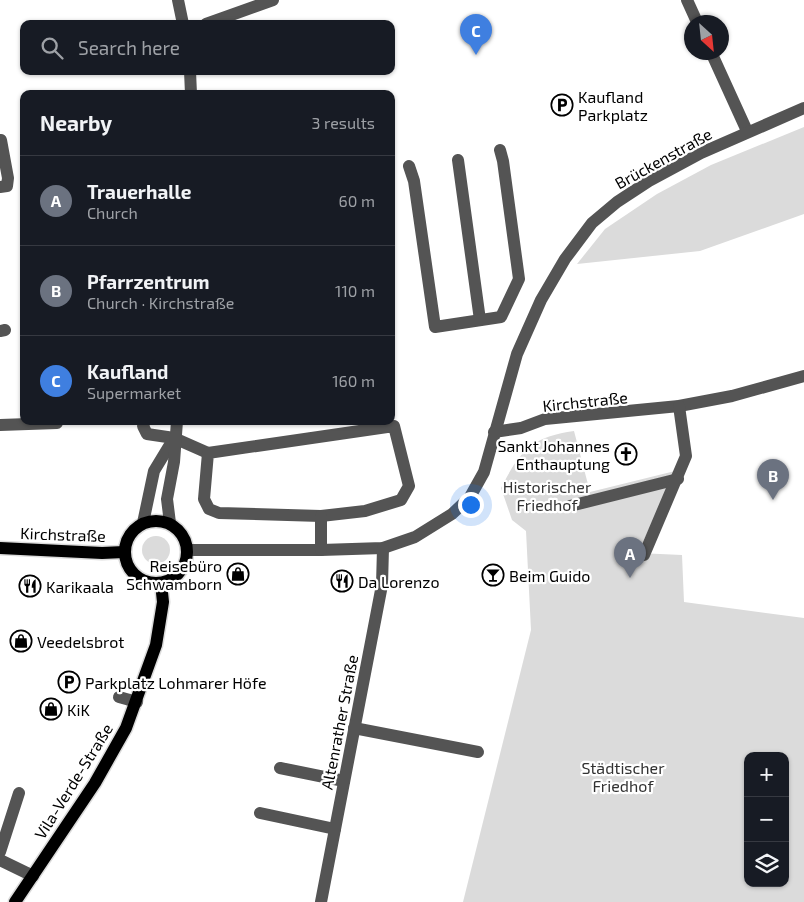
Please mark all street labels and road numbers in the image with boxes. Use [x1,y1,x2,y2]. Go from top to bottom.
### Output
street label: Brückenstraße [611,124,715,192]
street label: Kirchstraße [541,387,629,415]
street label: Kirchstraße [20,523,106,545]
street label: Altenrather Straße [317,653,361,791]
street label: Vila-Verde-Straße [30,720,116,842]

